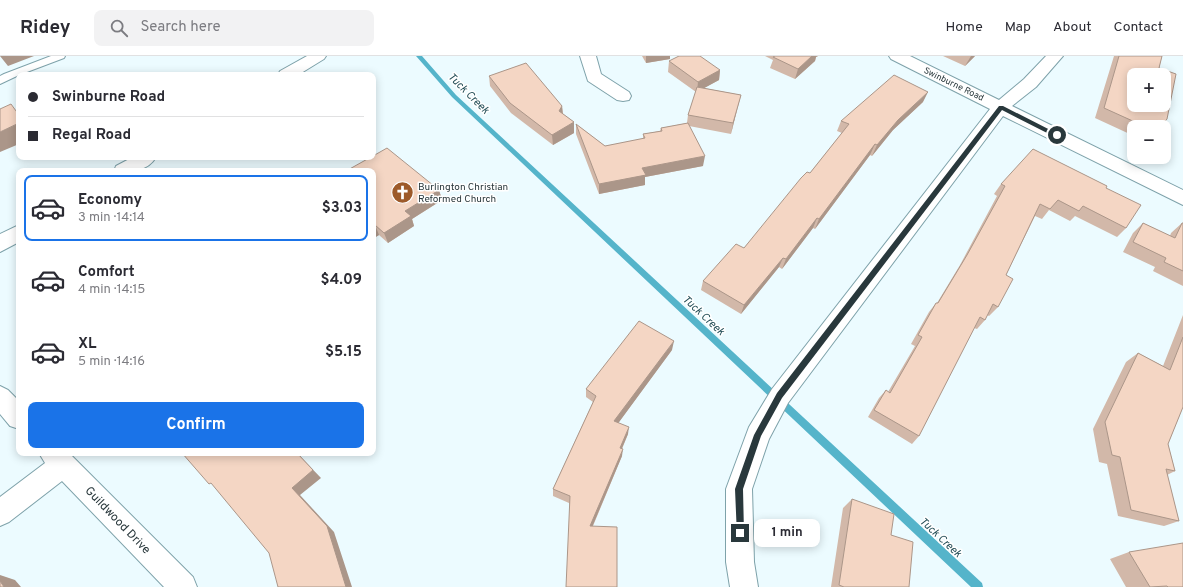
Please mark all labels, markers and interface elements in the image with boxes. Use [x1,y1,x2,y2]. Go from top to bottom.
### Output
search box [94,10,374,46]
text: Ridey [20,16,70,40]
icon: search [108,17,130,39]
text: Search here [140,18,221,37]
text: Home [946,19,983,36]
text: Map [1005,19,1031,36]
text: About [1053,19,1092,36]
text: Contact [1114,19,1163,36]
street label: Swinburne Road [922,65,986,104]
map controls [1127,68,1171,164]
button: + [1127,68,1171,112]
water label: Tuck Creek [445,70,492,118]
text: Swinburne Road [52,88,165,107]
button: − [1127,120,1171,164]
text: Regal Road [52,126,131,145]
route start [1048,126,1066,144]
church icon: Burlington Christian Reformed Church [389,179,415,205]
place label: Burlington Christian Reformed Church [418,181,508,206]
icon: car [30,190,66,226]
text: Economy [78,191,142,210]
text: $3.03 [322,199,362,218]
text: 3 min · 14:14 [78,210,145,226]
icon: car [30,262,66,298]
text: Comfort [78,263,135,282]
text: $4.09 [321,271,362,290]
text: 4 min · 14:15 [78,282,145,298]
water label: Tuck Creek [679,293,728,339]
icon: car [30,334,66,370]
text: XL [78,335,96,354]
text: $5.15 [325,343,362,362]
text: 5 min · 14:16 [78,354,145,370]
button: Confirm [28,402,364,448]
street label: Guildwood Drive [81,483,154,558]
water label: Tuck Creek [916,515,965,561]
callout: 1 min [754,519,820,547]
route end [731,524,749,542]
text: 1 min [771,525,803,541]

